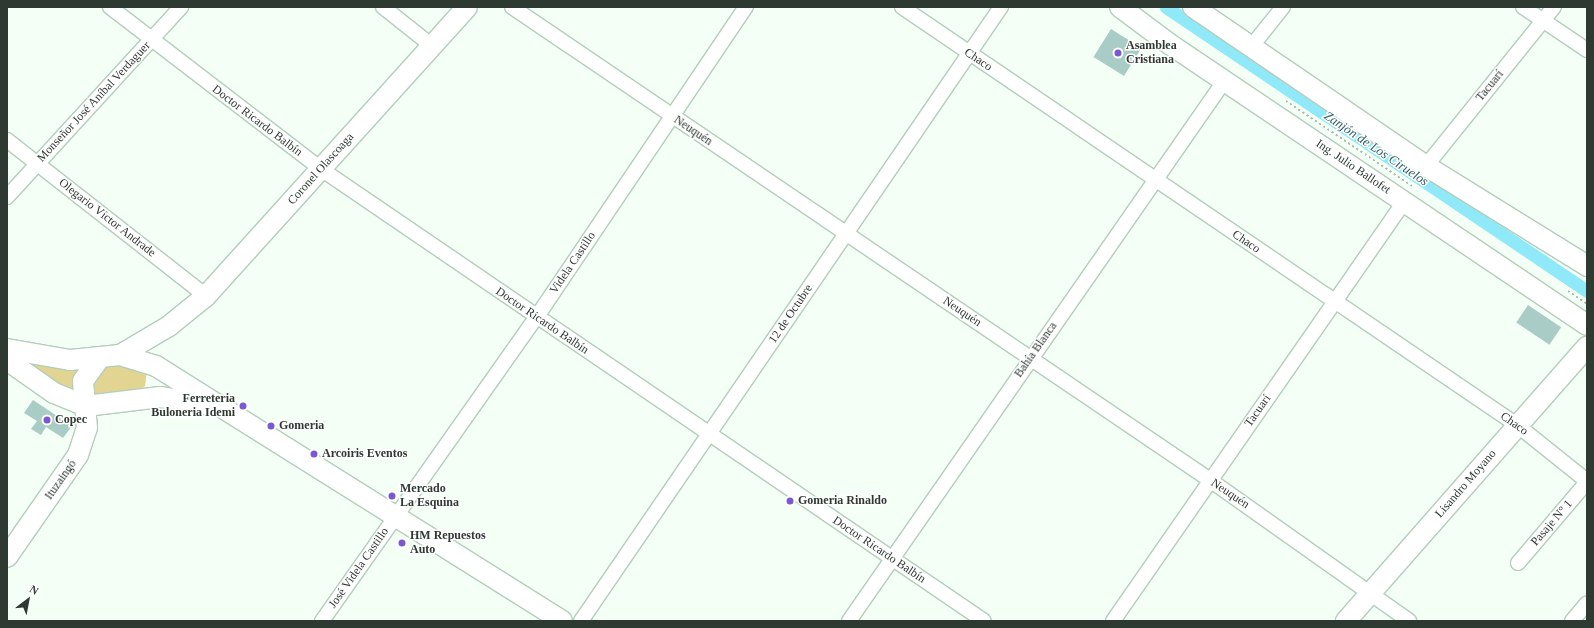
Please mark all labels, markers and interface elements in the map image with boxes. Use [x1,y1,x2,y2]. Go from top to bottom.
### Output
street label: Monseñor José Aníbal Verdaguer [34,38,154,166]
place label: Asamblea Cristiana [1126,39,1177,67]
street label: Chaco [961,45,995,75]
marker: Asamblea Cristiana [1113,48,1123,58]
street label: Tacuarí [1473,68,1507,104]
street label: Doctor Ricardo Balbín [209,82,305,160]
water label: Zanjón de Los Ciruelos [1321,108,1431,190]
street label: Neuquén [671,113,715,149]
street label: Coronel Olascoaga [285,130,357,208]
street label: Ing. Julio Ballofet [1313,137,1393,197]
street label: Olegario Víctor Andrade [55,175,159,261]
street label: Chaco [1229,227,1263,257]
street label: Videla Castillo [547,229,599,297]
street label: 12 de Octubre [766,282,816,346]
street label: Doctor Ricardo Balbín [493,284,591,358]
street label: Neuquén [940,294,984,330]
street label: Bahía Blanca [1012,320,1060,380]
place label: Ferreteria Buloneria Idemi [151,392,235,420]
street label: Tacuarí [1242,392,1274,430]
marker: Ferreteria Buloneria Idemi [238,401,248,411]
street label: Chaco [1497,409,1531,439]
place label: Copec [55,413,87,427]
marker: Copec [42,415,52,425]
place label: Gomeria [279,419,324,433]
marker: Gomeria [266,421,276,431]
place label: Arcoiris Eventos [322,447,407,461]
street label: Lisandro Moyano [1432,447,1500,521]
marker: Arcoiris Eventos [309,449,319,459]
street label: Ituzaingó [42,457,80,503]
street label: Neuquén [1208,476,1252,512]
place label: Mercado La Esquina [400,482,459,510]
marker: Mercado La Esquina [387,491,397,501]
place label: Gomeria Rinaldo [798,494,887,508]
marker: Gomeria Rinaldo [785,496,795,506]
street label: Pasaje N° 1 [1528,497,1576,549]
street label: Doctor Ricardo Balbín [830,513,928,587]
street label: José Videla Castillo [326,525,392,611]
place label: HM Repuestos Auto [410,529,486,557]
marker: HM Repuestos Auto [397,538,407,548]
north arrow [8,580,48,620]
text: N [28,583,41,597]

